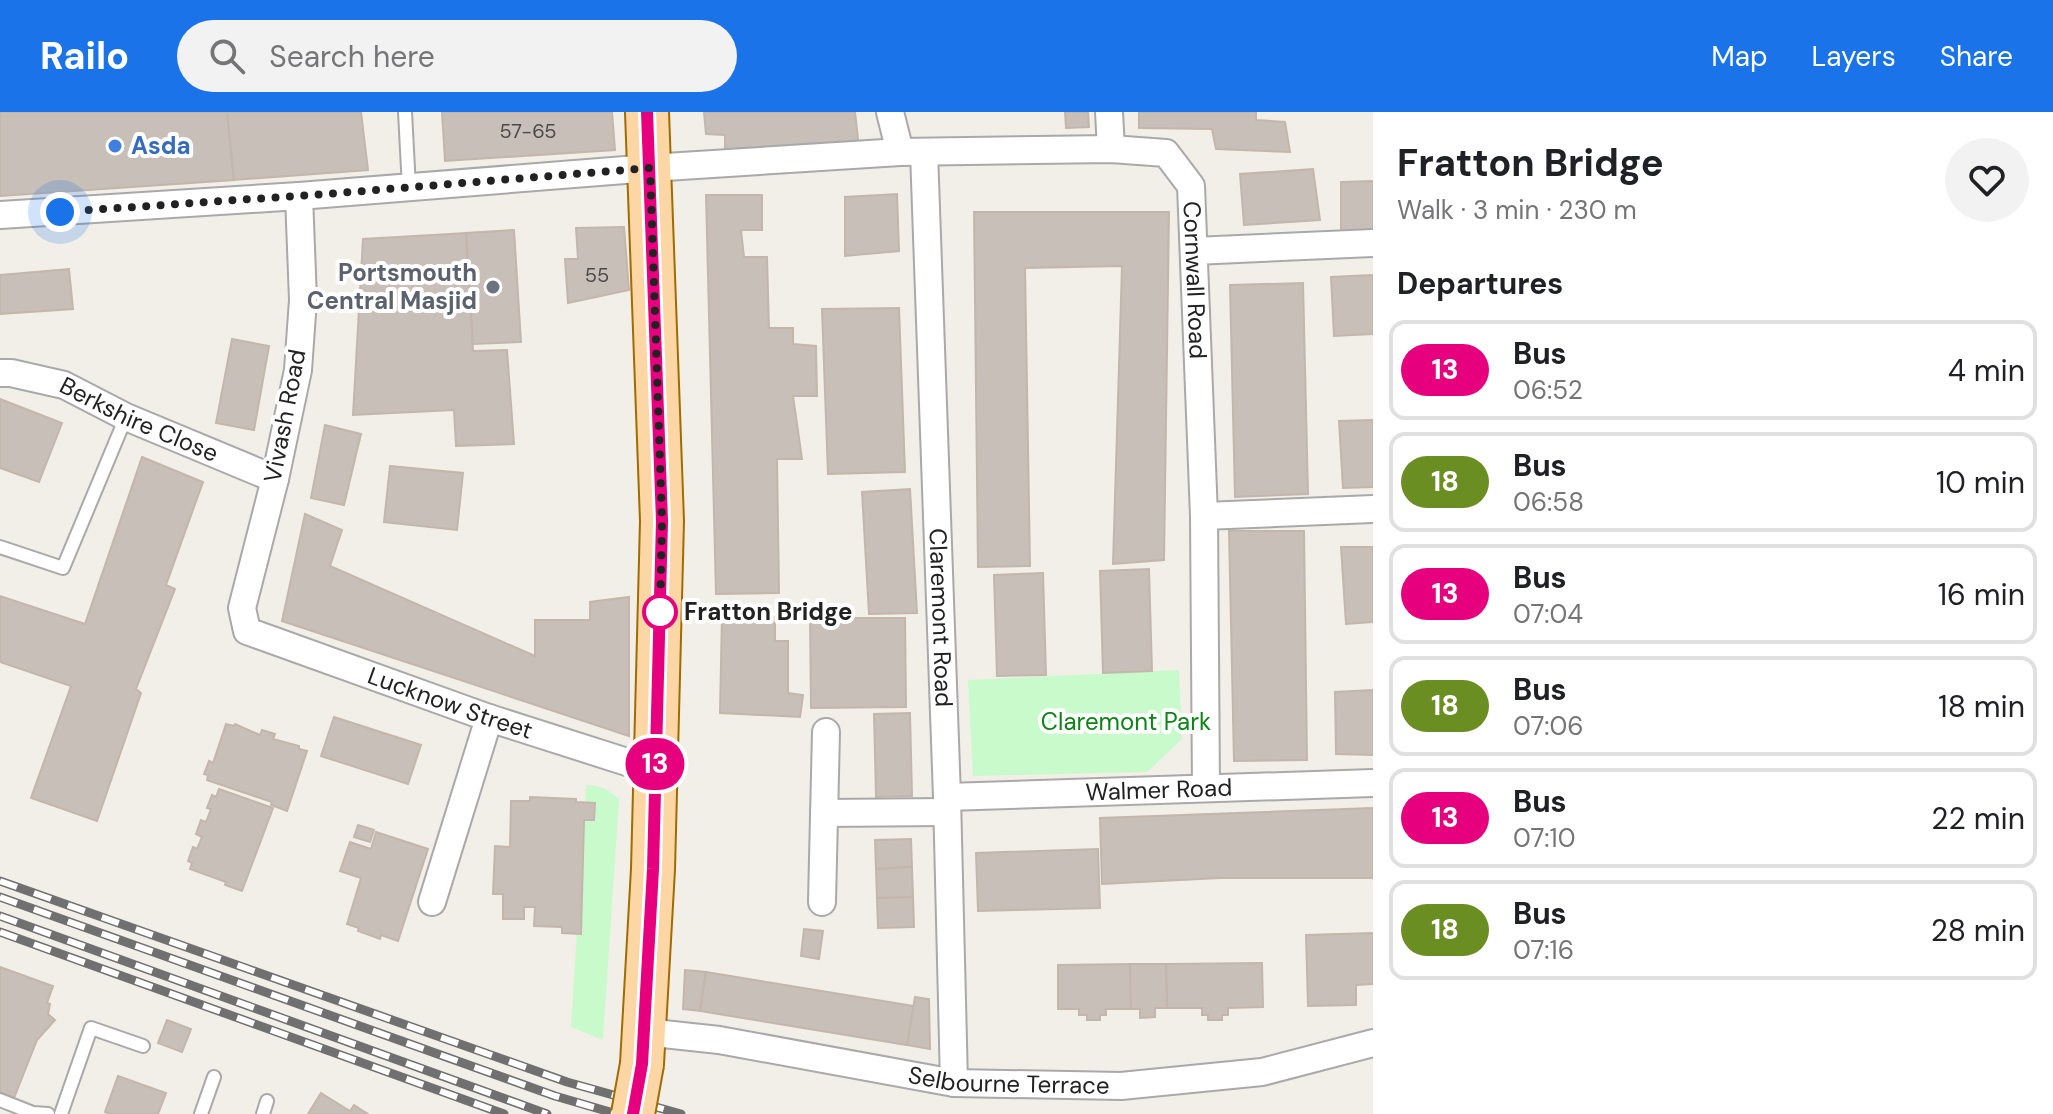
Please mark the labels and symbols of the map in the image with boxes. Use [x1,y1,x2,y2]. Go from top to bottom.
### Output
house number: 57-65 [499,118,557,144]
place label: Asda [131,130,191,161]
marker: Asda [106,137,124,155]
your location [40,192,80,232]
street label: Cornwall Road [1177,201,1214,360]
place label: Portsmouth Central Masjid [307,257,477,316]
house number: 55 [585,262,609,288]
marker: Portsmouth Central Masjid [484,278,502,296]
street label: Vivash Road [256,347,313,485]
street label: Berkshire Close [55,369,223,469]
street label: Claremont Road [922,528,960,708]
marker: Fratton Bridge [643,595,677,629]
place label: Fratton Bridge [684,596,852,627]
street label: Lucknow Street [364,660,537,746]
park label: Claremont Park [1041,706,1211,737]
line badge: 13 [619,738,691,790]
street label: Walmer Road [1085,772,1233,807]
street label: Selbourne Terrace [906,1059,1110,1101]

